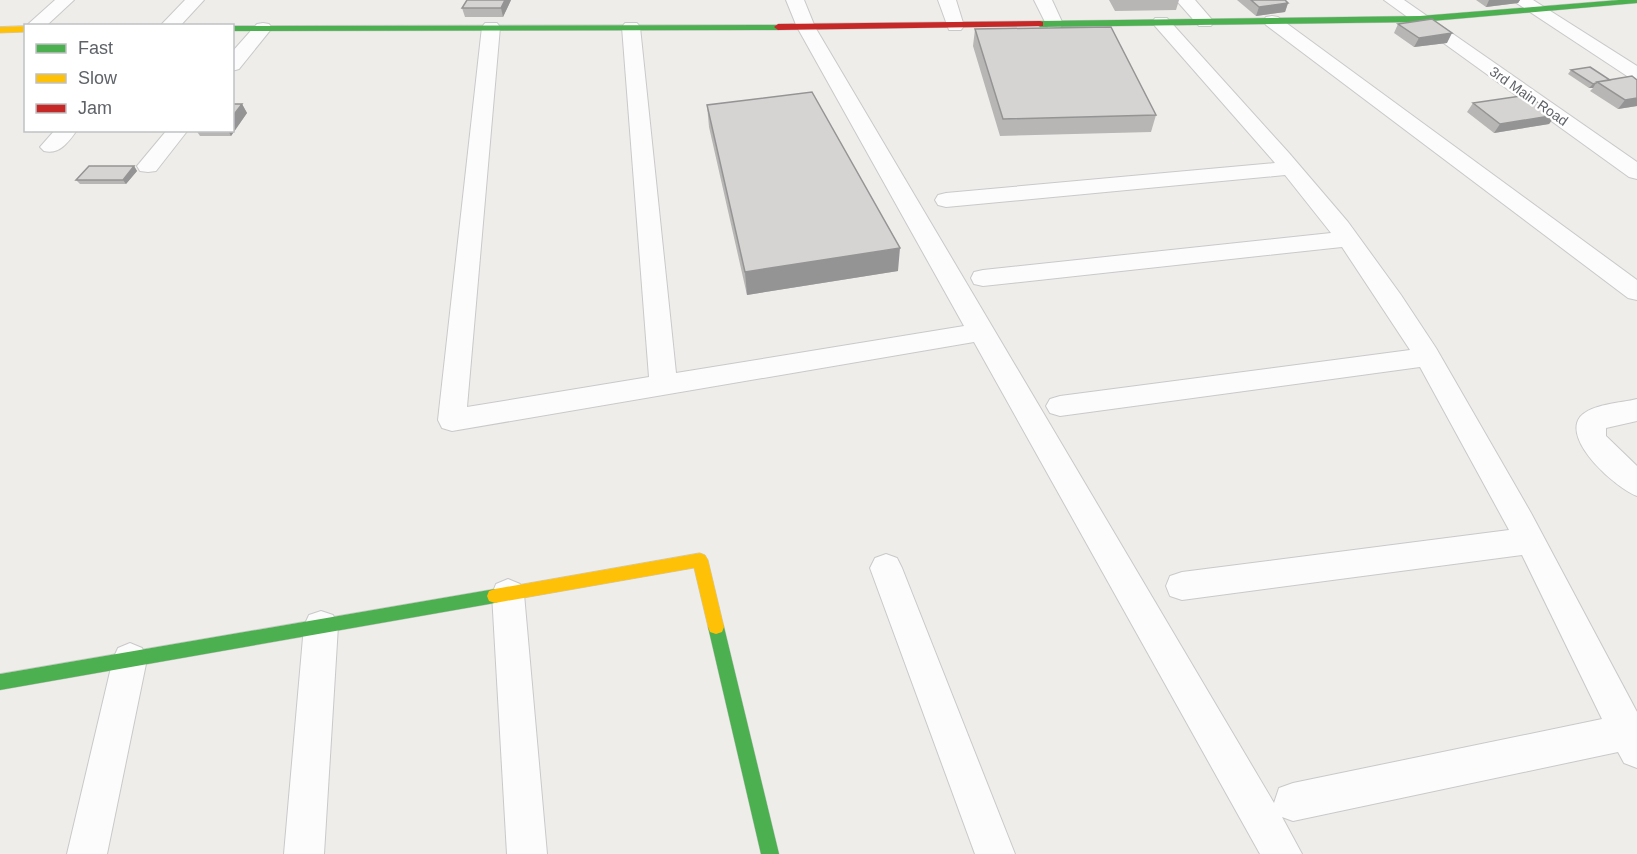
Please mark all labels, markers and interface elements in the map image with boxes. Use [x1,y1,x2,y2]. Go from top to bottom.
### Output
legend [24,24,234,132]
text: Fast [78,38,113,58]
street label: 3rd Main Road [1487,63,1571,129]
text: Slow [78,68,118,88]
text: Jam [78,98,112,118]

